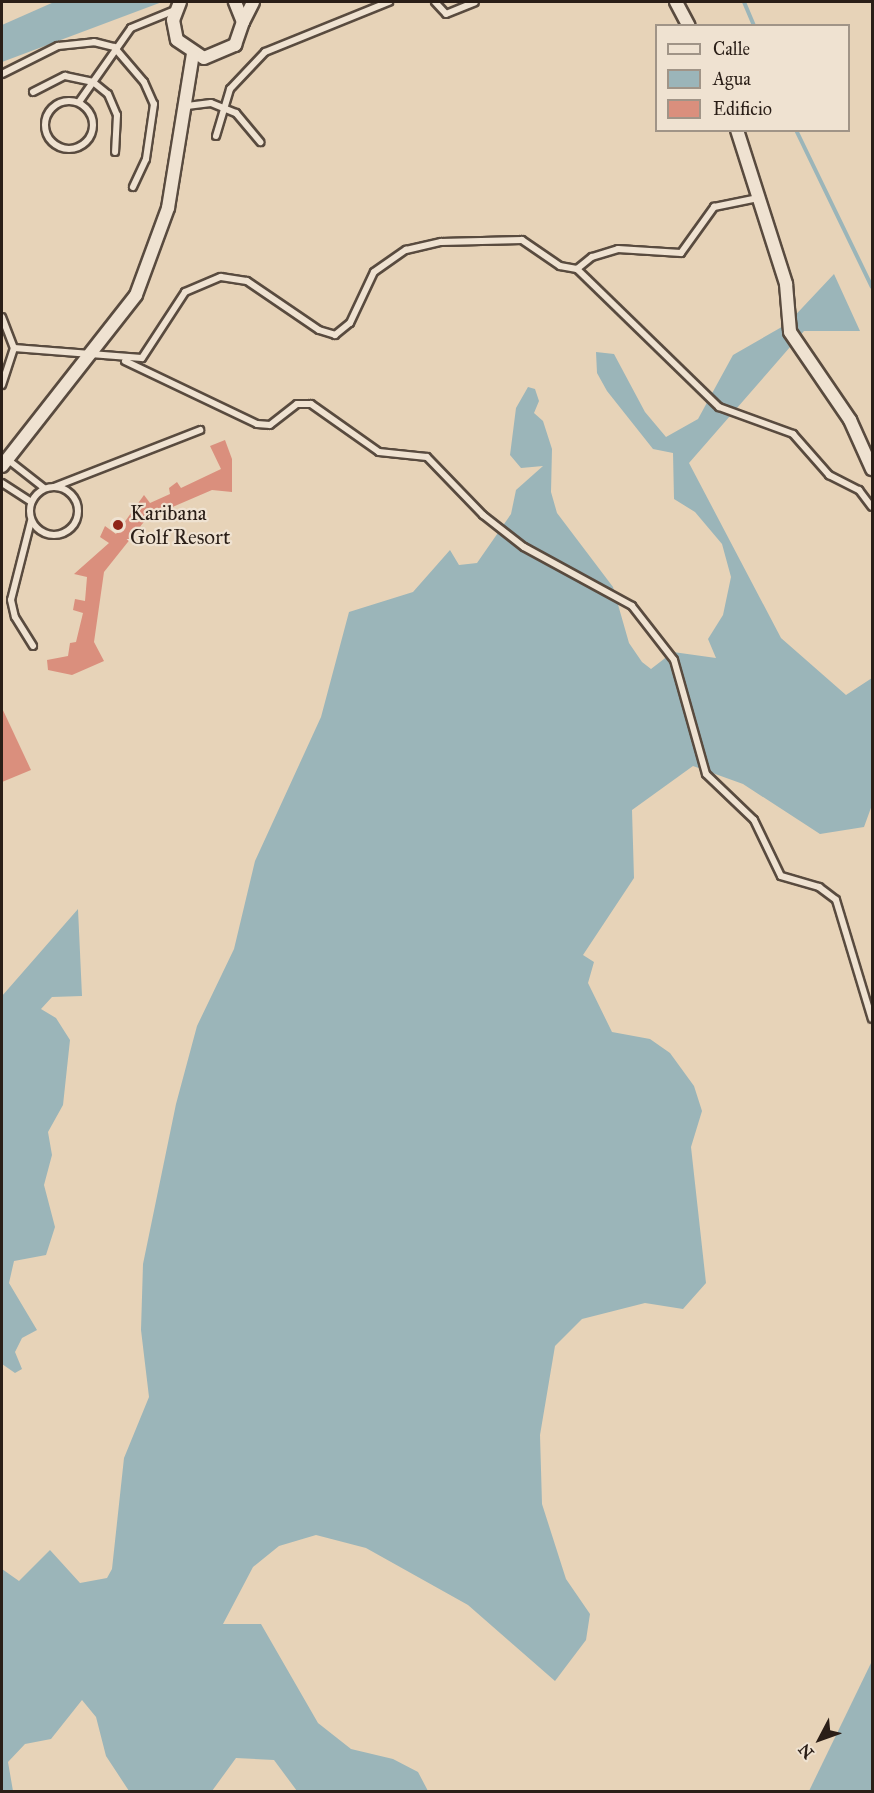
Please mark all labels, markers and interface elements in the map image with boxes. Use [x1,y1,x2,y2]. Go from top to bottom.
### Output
legend [655,24,850,132]
text: Calle [713,38,750,60]
text: Agua [713,68,751,90]
text: Edificio [713,98,772,120]
place label: Karibana Golf Resort [130,500,230,550]
marker: Karibana Golf Resort [111,518,125,532]
north arrow [790,1709,850,1769]
text: N [794,1740,818,1762]

